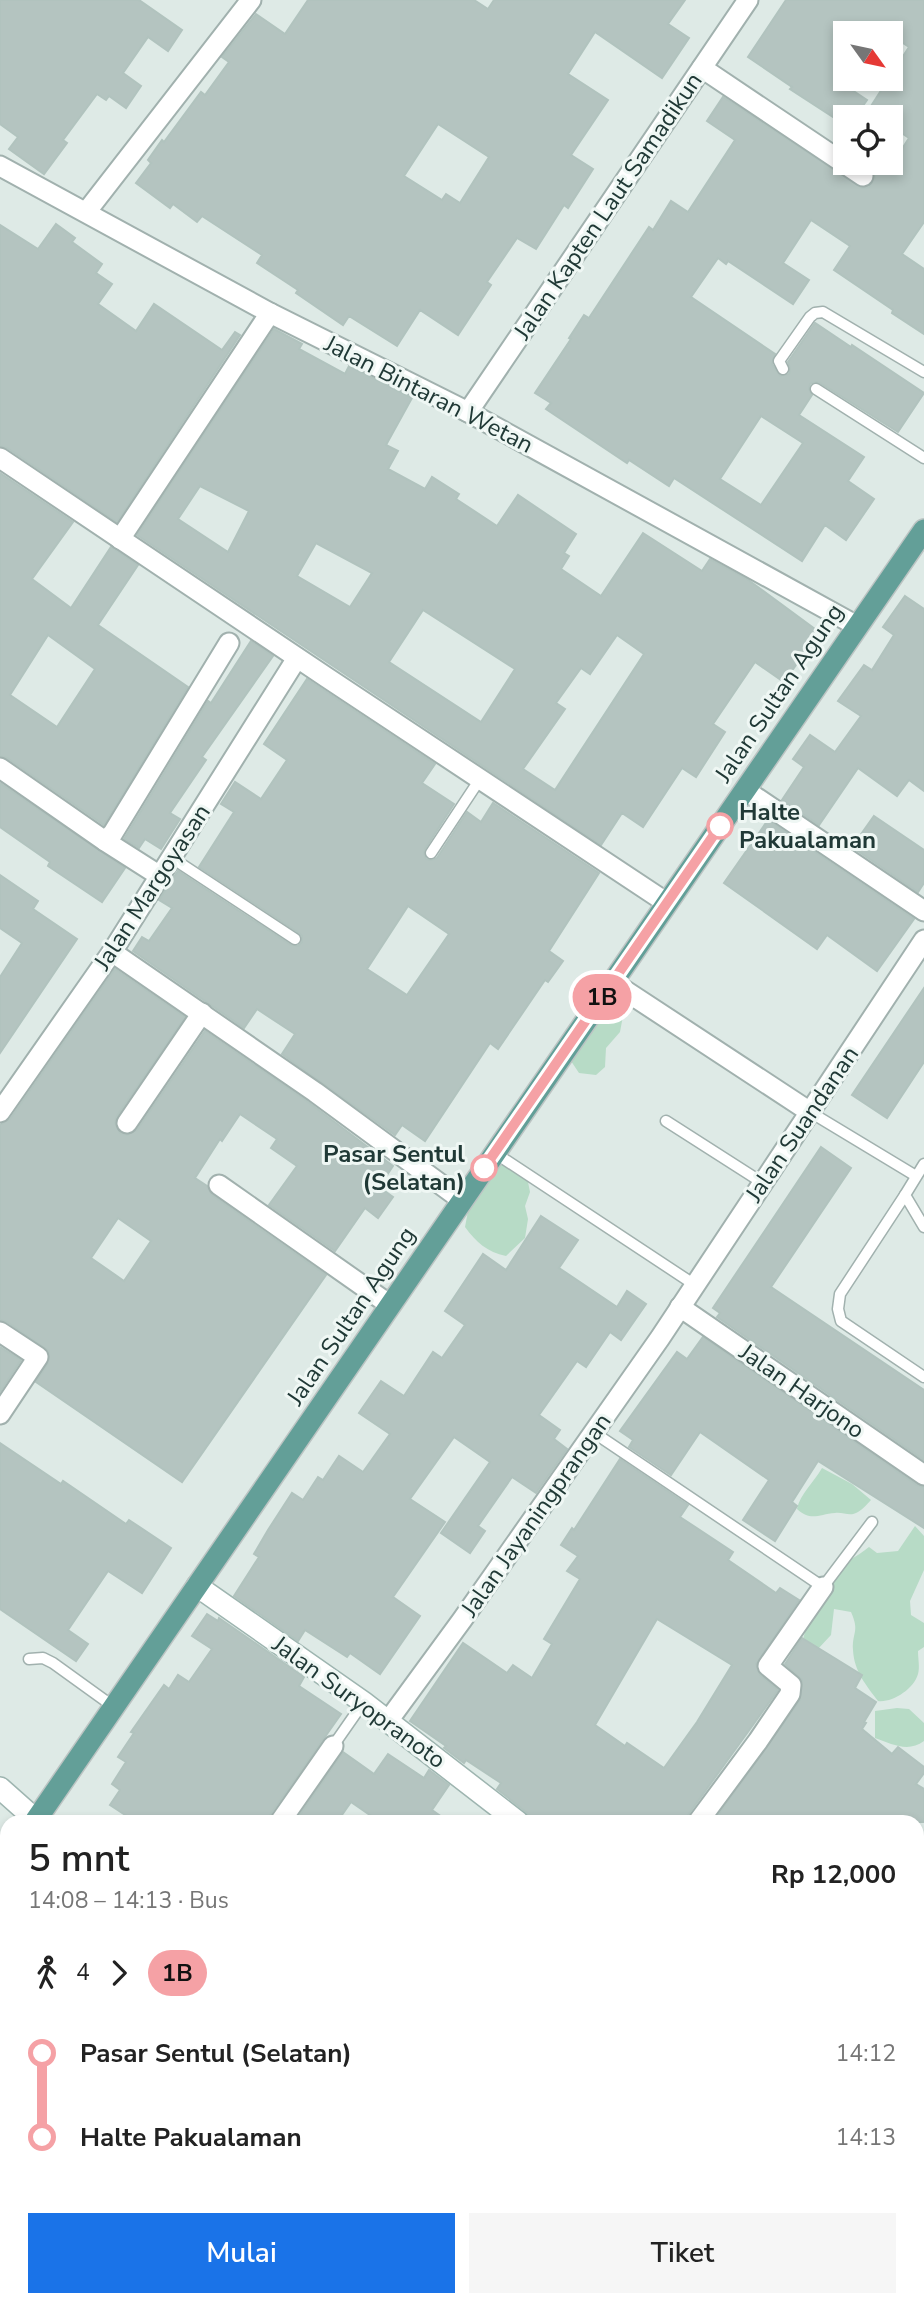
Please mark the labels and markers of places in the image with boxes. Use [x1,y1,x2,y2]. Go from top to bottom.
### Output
place label: Halte Pakualaman [739,796,876,856]
marker: Halte Pakualaman [707,813,733,839]
place label: Pasar Sentul (Selatan) [323,1138,465,1198]
marker: Pasar Sentul (Selatan) [471,1155,497,1181]

